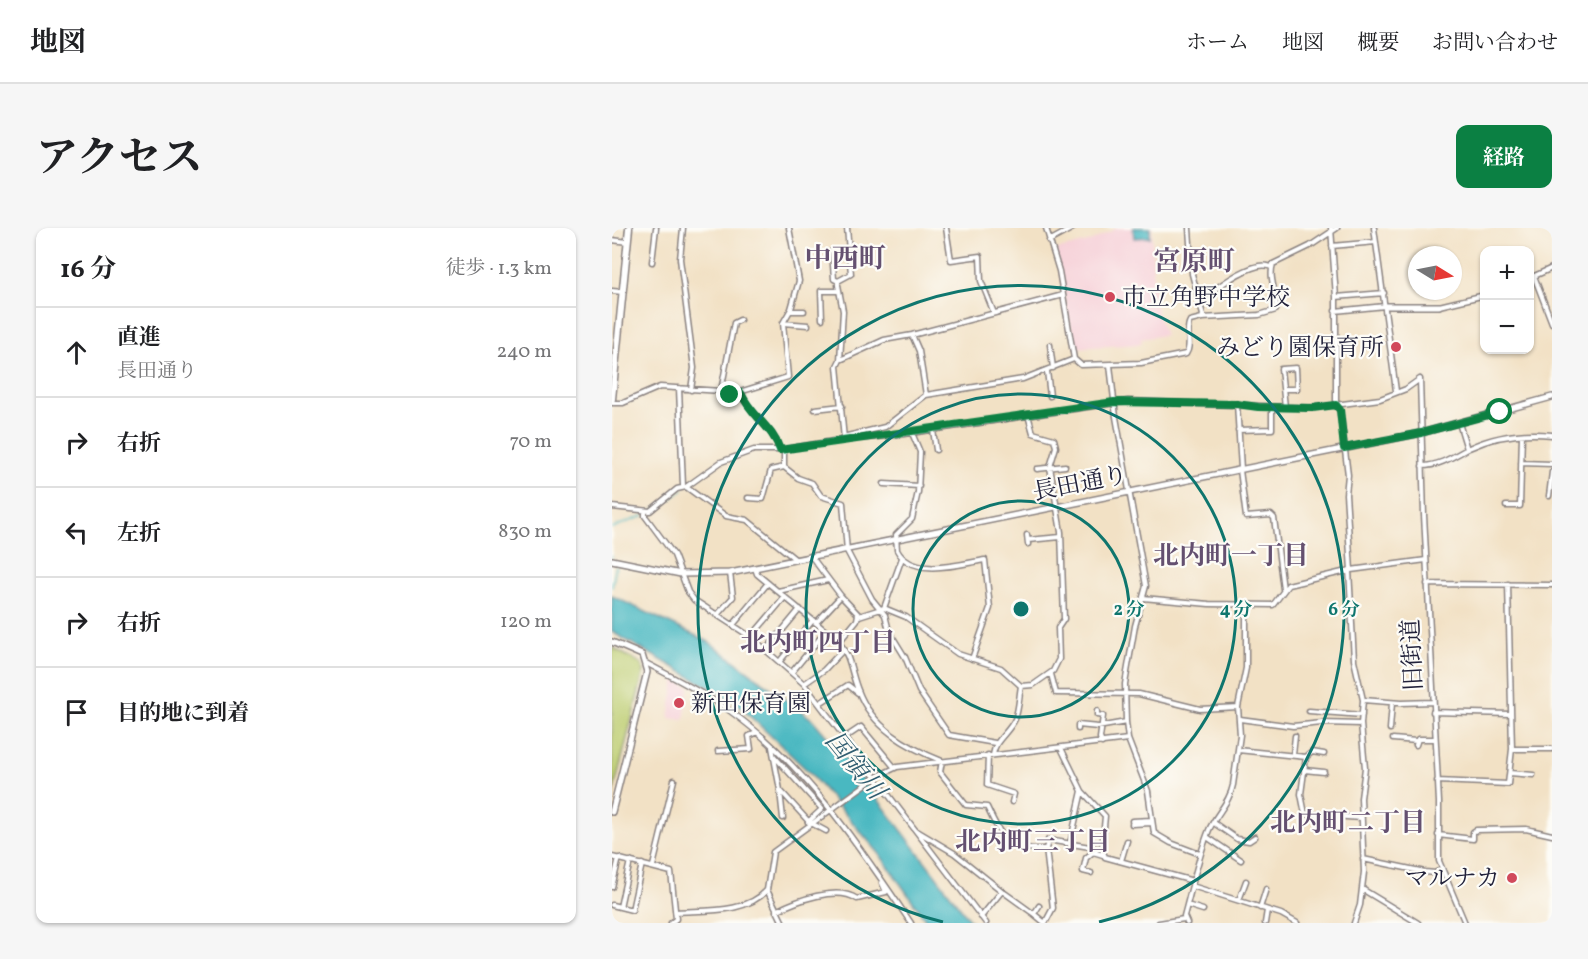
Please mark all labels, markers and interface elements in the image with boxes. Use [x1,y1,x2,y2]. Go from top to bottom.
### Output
text: 地図 [30,24,86,63]
text: ホーム [1186,29,1249,58]
text: 地図 [1282,29,1324,58]
text: 概要 [1357,29,1399,58]
text: お問い合わせ [1432,29,1558,58]
button: 経路 [1456,125,1552,188]
text: アクセス [36,131,203,190]
district label: 中西町 [805,241,886,279]
district label: 宮原町 [1154,244,1235,282]
north arrow [1408,246,1462,300]
map controls [1480,246,1534,354]
button: + [1480,246,1534,300]
text: 16 分 [60,252,116,288]
text: 徒歩 · 1.3 km [446,255,552,283]
place label: 市立角野中学校 [1122,282,1290,316]
marker: 市立角野中学校 [1103,290,1117,304]
button: − [1480,300,1534,354]
text: 直進 [117,323,161,354]
place label: みどり園保育所 [1216,332,1384,366]
icon: ahead [60,336,93,369]
text: 240 m [497,338,552,366]
marker: みどり園保育所 [1389,340,1403,354]
text: 長田通り [117,358,197,386]
route end [716,381,742,407]
route start [1486,398,1512,424]
icon: right [60,426,93,459]
text: 70 m [509,428,552,456]
text: 右折 [117,429,161,460]
street label: 長田通り [1030,459,1131,511]
icon: left [60,516,93,549]
text: 830 m [498,518,552,546]
text: 左折 [117,519,161,550]
district label: 北内町一丁目 [1153,539,1309,575]
text: 2 分 [1114,598,1144,623]
text: 4 分 [1220,598,1252,623]
text: 6 分 [1328,598,1360,623]
centre of rings [1011,599,1031,619]
icon: right [60,606,93,639]
text: 120 m [500,608,552,636]
text: 右折 [117,609,161,640]
street label: 旧街道 [1395,618,1433,692]
district label: 北内町四丁目 [740,626,896,662]
place label: 新田保育園 [691,688,811,722]
icon: arrive [60,696,93,729]
marker: 新田保育園 [672,696,686,710]
text: 目的地に到着 [117,699,249,730]
water label: 国領川 [816,725,895,810]
district label: 北内町二丁目 [1270,806,1426,842]
district label: 北内町三丁目 [955,825,1111,861]
place label: マルナカ [1404,863,1500,897]
marker: マルナカ [1505,871,1519,885]

